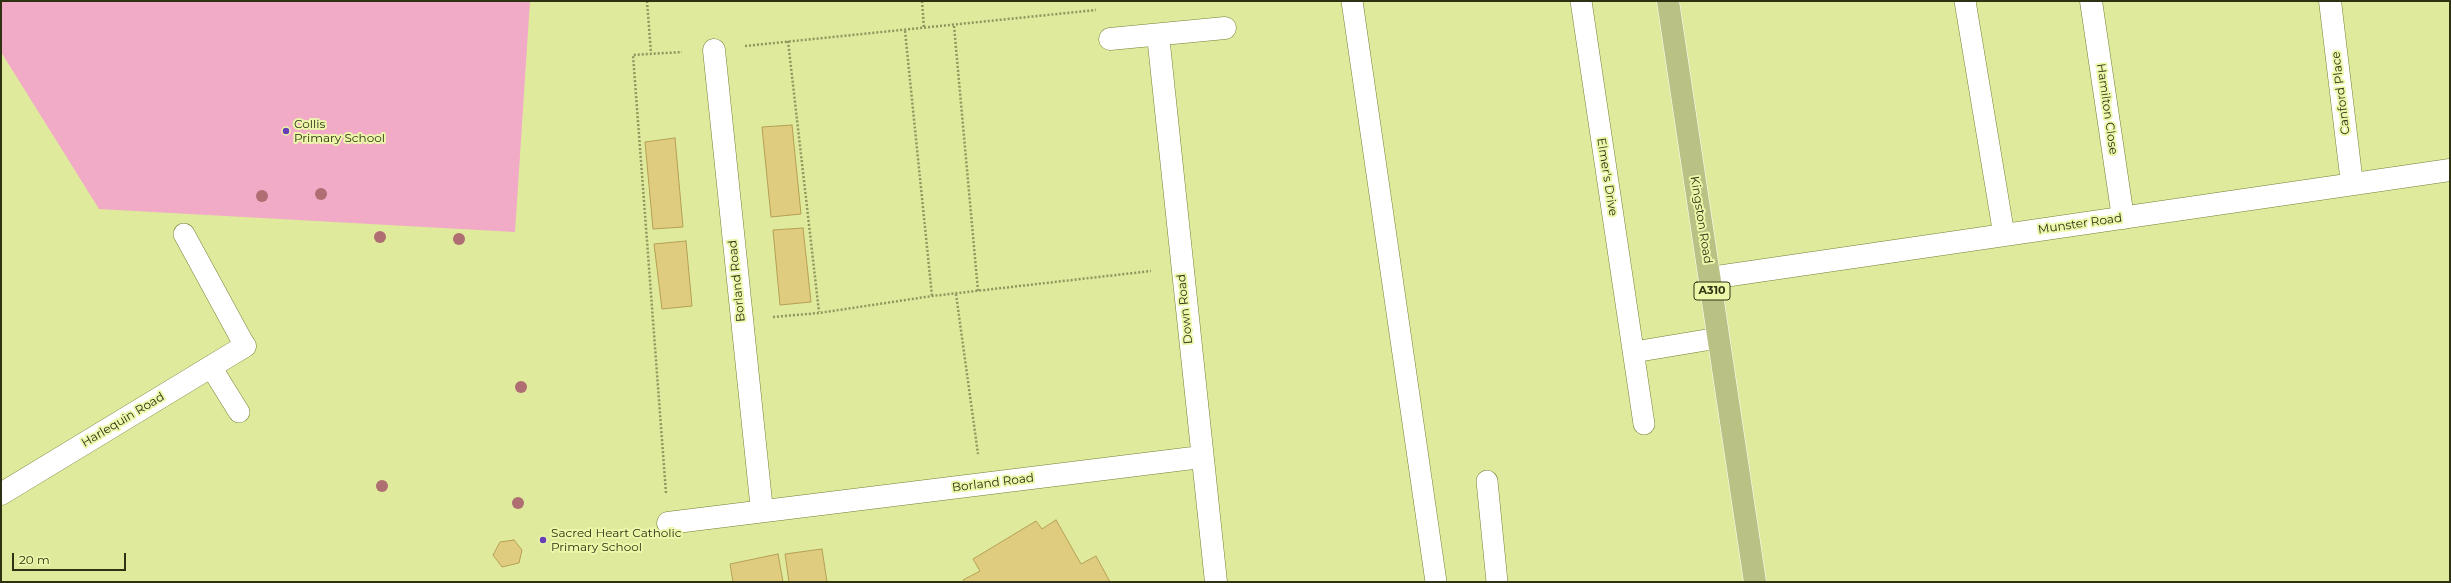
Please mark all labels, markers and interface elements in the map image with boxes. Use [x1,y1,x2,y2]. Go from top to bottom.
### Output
street label: Canford Place [2329,51,2353,135]
street label: Hamilton Close [2093,63,2121,155]
place label: Collis Primary School [294,117,385,145]
marker: Collis Primary School [281,126,291,136]
street label: Elmer's Drive [1594,137,1620,217]
street label: Kingston Road [1687,175,1715,265]
street label: Munster Road [2037,211,2123,237]
street label: Borland Road [726,239,748,323]
street label: Down Road [1174,273,1196,345]
road number: A310 [1694,282,1730,300]
street label: Harlequin Road [79,390,167,450]
street label: Borland Road [951,471,1035,495]
place label: Sacred Heart Catholic Primary School [551,526,682,554]
marker: Sacred Heart Catholic Primary School [538,535,548,545]
scale bar [14,545,128,571]
text: 20 m [19,552,50,567]

